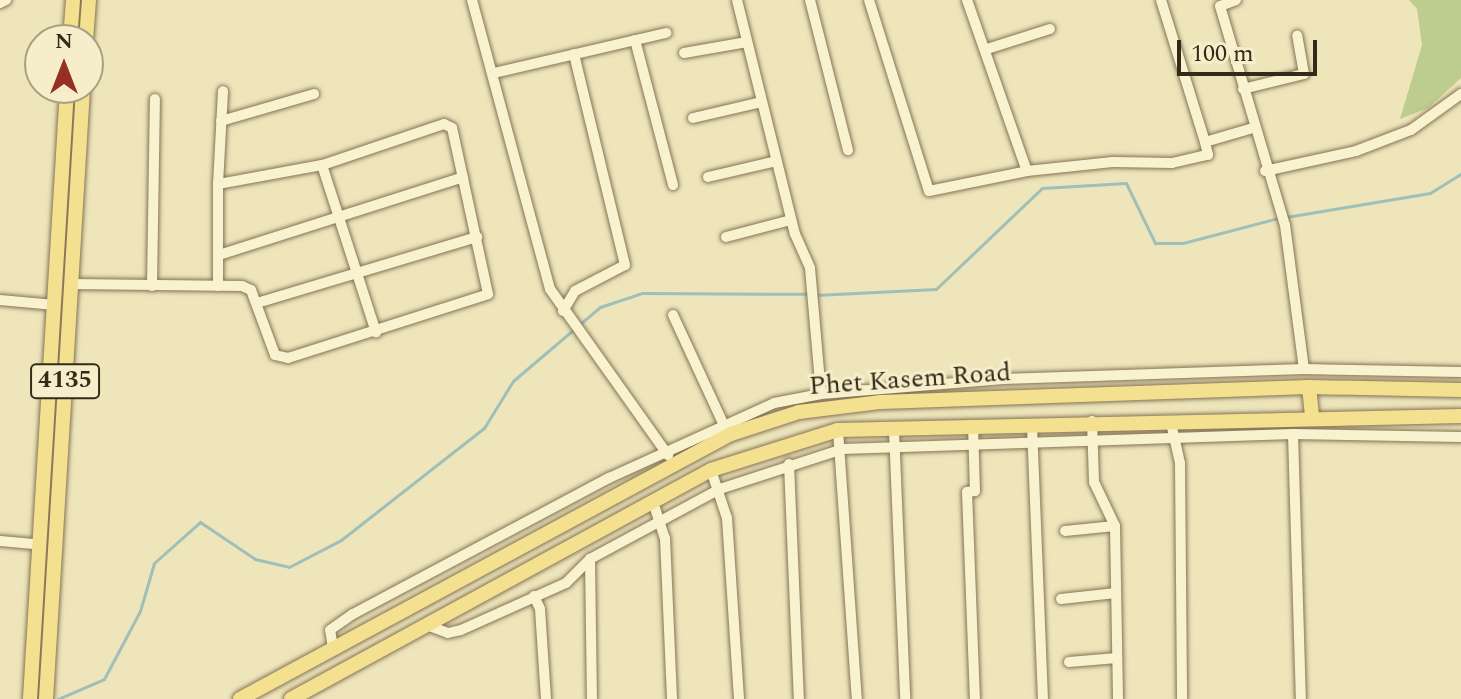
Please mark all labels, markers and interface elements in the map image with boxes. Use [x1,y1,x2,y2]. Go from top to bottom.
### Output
north arrow [24,24,104,104]
scale bar [1181,24,1321,74]
text: N [55,25,73,58]
text: 100 m [1191,36,1254,72]
street label: Phet Kasem Road [808,357,1012,403]
road number: 4135 [29,361,101,401]

